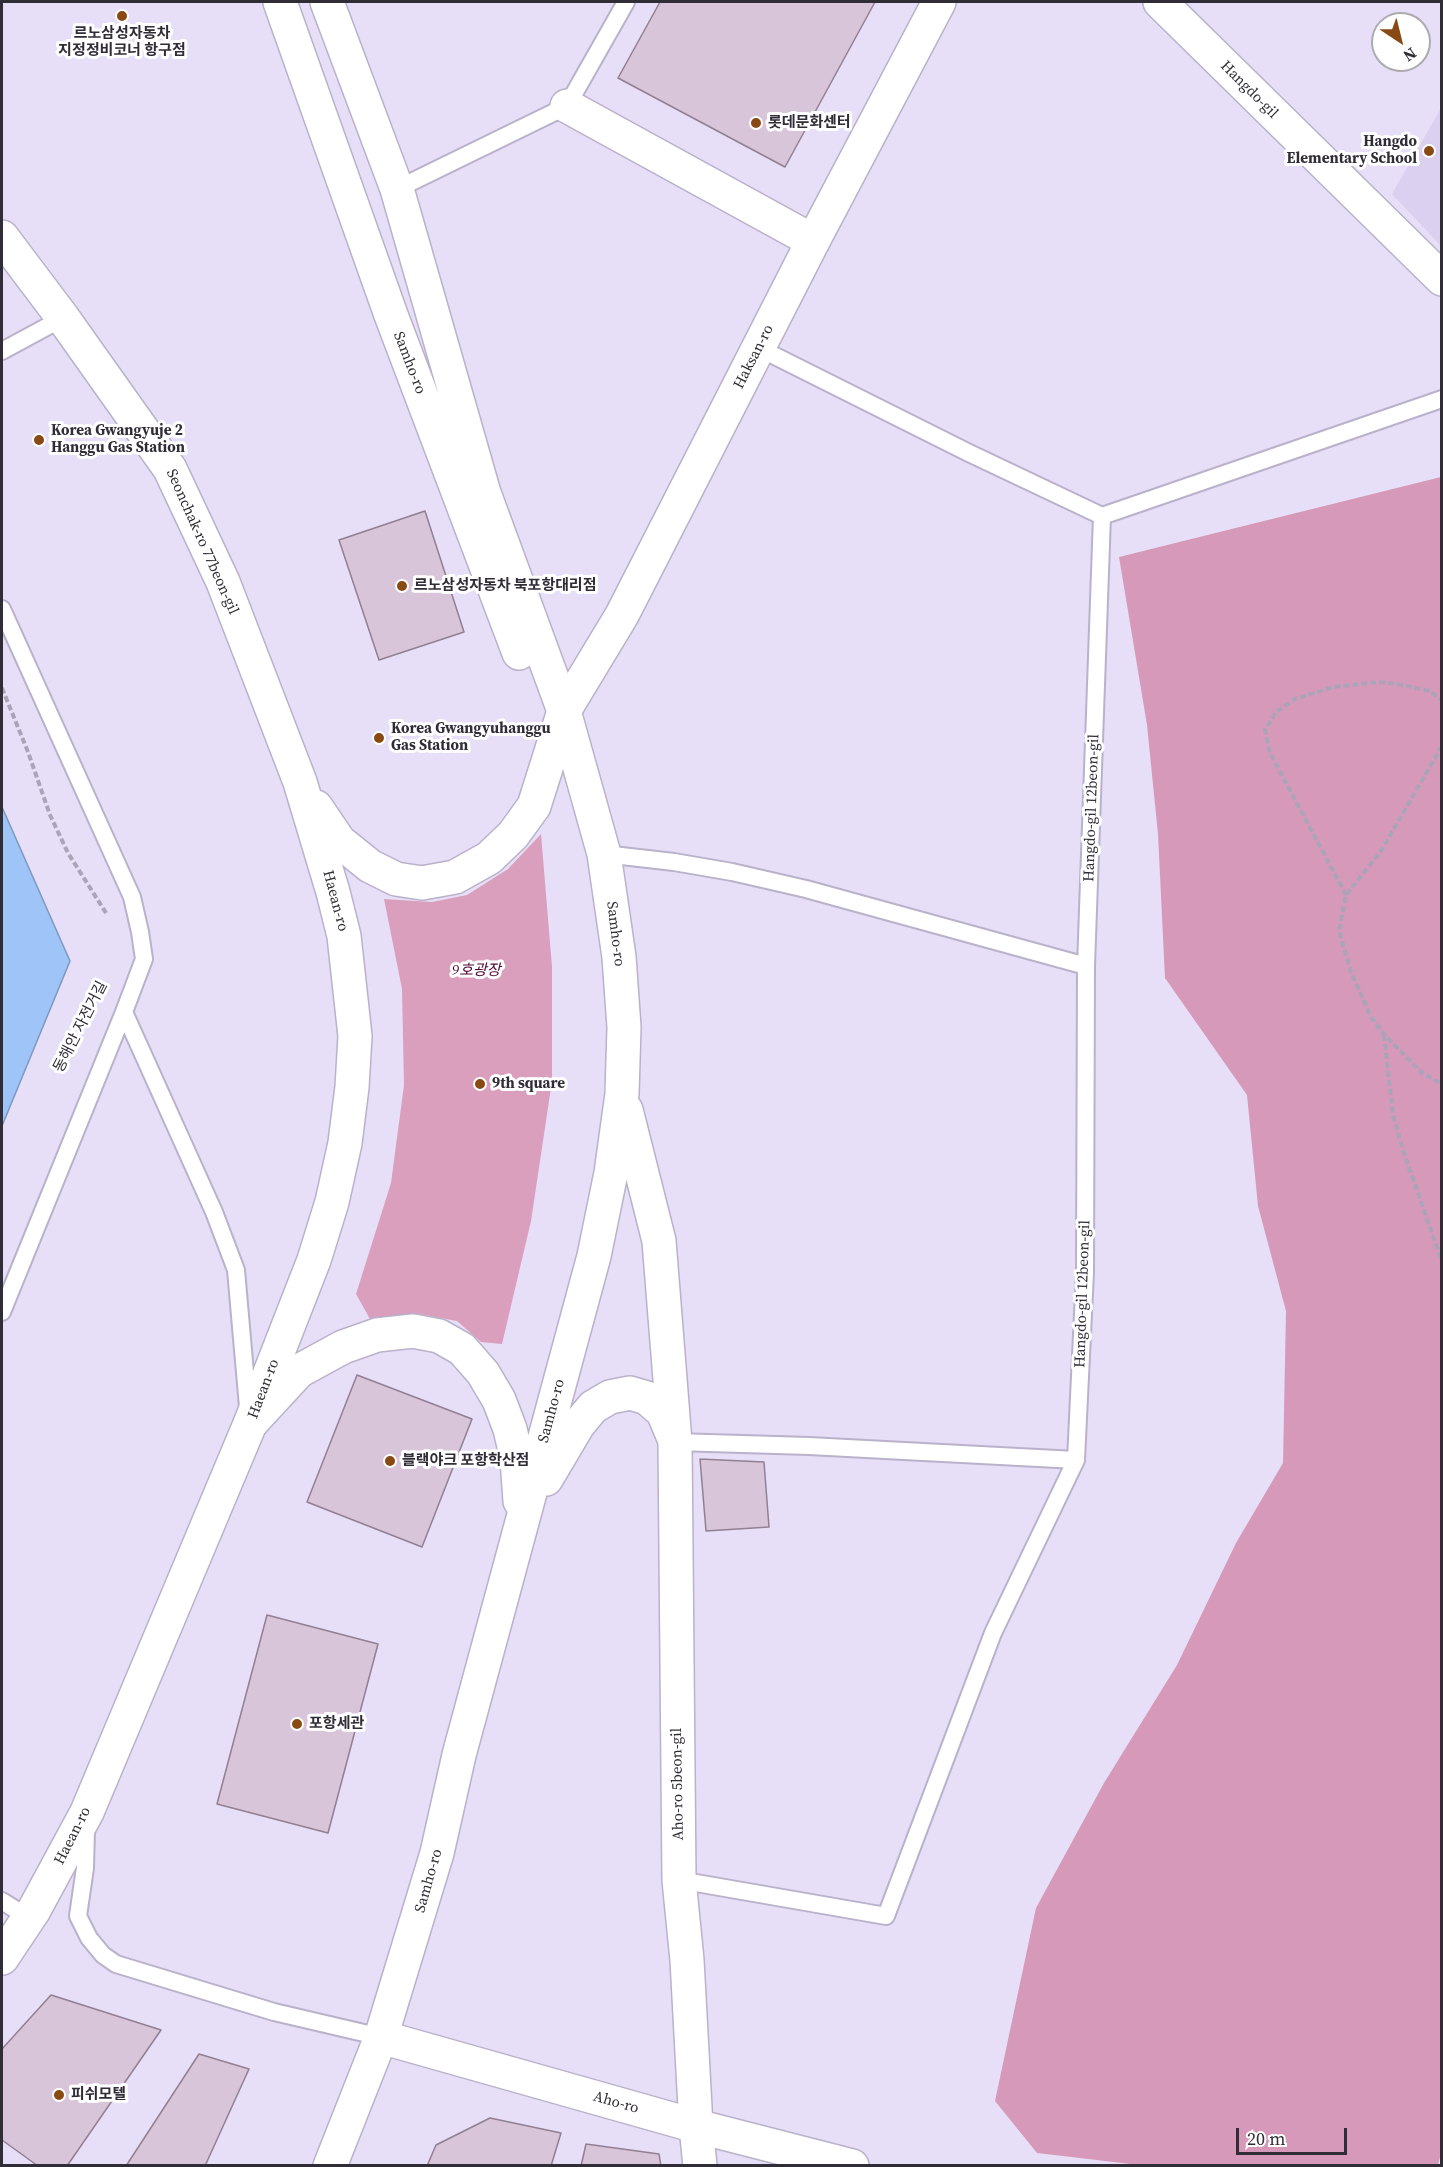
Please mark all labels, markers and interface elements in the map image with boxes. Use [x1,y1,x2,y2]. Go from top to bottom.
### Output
marker: 르노삼성자동차 지정정비코너 항구점 [115,9,129,23]
north arrow [1371,12,1431,72]
place label: 르노삼성자동차 지정정비코너 항구점 [58,25,186,60]
text: N [1399,43,1421,67]
street label: Hangdo-gil [1216,57,1282,123]
place label: 롯데문화센터 [768,114,851,132]
marker: 롯데문화센터 [749,116,763,130]
place label: Hangdo Elementary School [1287,133,1417,168]
marker: Hangdo Elementary School [1422,144,1436,158]
street label: Haksan-ro [730,322,778,392]
street label: Samho-ro [389,329,429,397]
place label: Korea Gwangyuje 2 Hanggu Gas Station [51,422,185,457]
marker: Korea Gwangyuje 2 Hanggu Gas Station [32,433,46,447]
street label: Seonchak-ro 77beon-gil [162,467,242,617]
place label: 르노삼성자동차 북포항대리점 [414,577,597,595]
marker: 르노삼성자동차 북포항대리점 [395,579,409,593]
place label: Korea Gwangyuhanggu Gas Station [391,720,551,755]
marker: Korea Gwangyuhanggu Gas Station [372,731,386,745]
street label: Hangdo-gil 12beon-gil [1080,734,1104,882]
street label: Haean-ro [318,869,352,933]
street label: Samho-ro [602,901,628,967]
park label: 9호광장 [451,962,501,980]
street label: 동해안 자전거길 [50,978,112,1076]
place label: 9th square [492,1075,565,1093]
marker: 9th square [473,1077,487,1091]
street label: Hangdo-gil 12beon-gil [1071,1220,1095,1368]
street label: Haean-ro [244,1357,284,1421]
street label: Samho-ro [535,1377,569,1445]
place label: 블랙야크 포항학산점 [402,1452,529,1470]
marker: 블랙야크 포항학산점 [383,1454,397,1468]
place label: 포항세관 [309,1715,364,1733]
marker: 포항세관 [290,1717,304,1731]
street label: Aho-ro 5beon-gil [668,1728,688,1840]
street label: Haean-ro [51,1804,95,1868]
street label: Samho-ro [411,1847,447,1915]
place label: 피쉬모텔 [71,2086,126,2104]
marker: 피쉬모텔 [52,2088,66,2102]
street label: Aho-ro [591,2088,641,2118]
scale bar [1239,2116,1350,2154]
text: 20 m [1247,2126,1285,2151]

